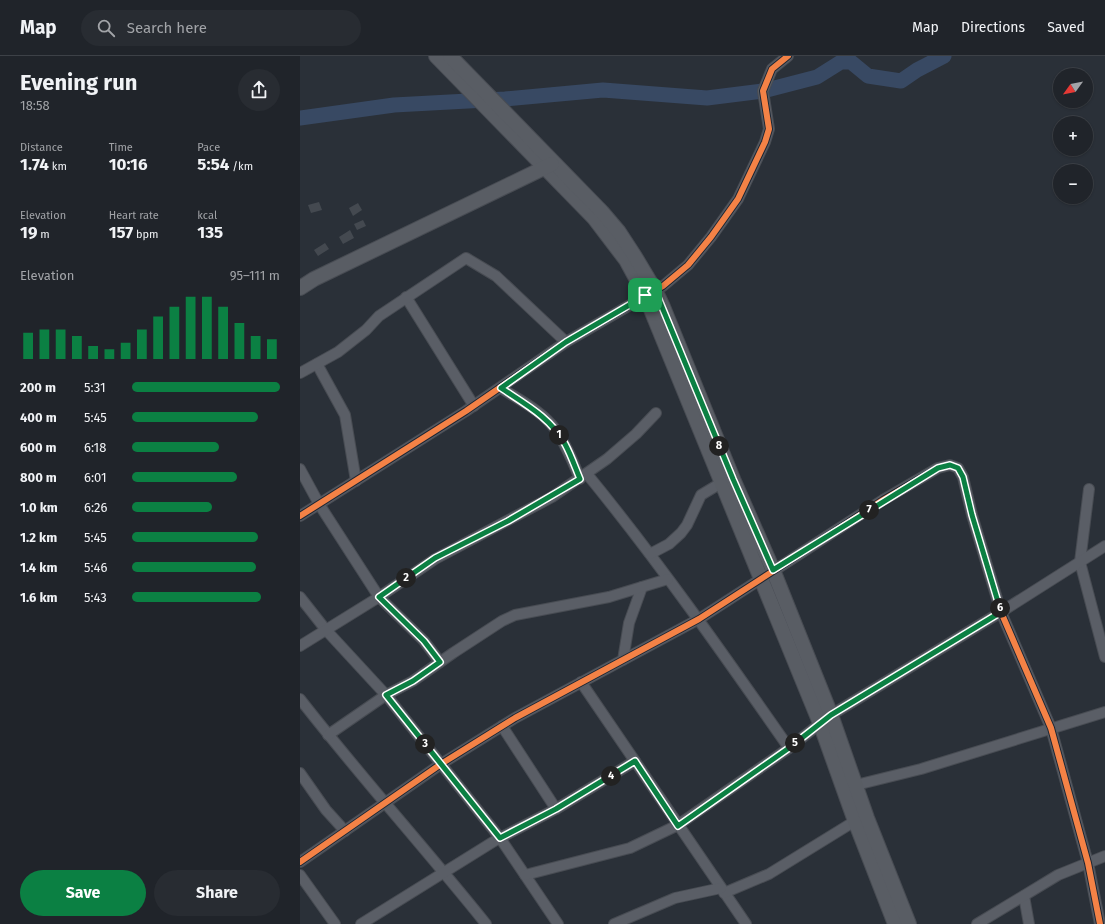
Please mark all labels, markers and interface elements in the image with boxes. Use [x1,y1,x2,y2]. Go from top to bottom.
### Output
search box [81,10,361,46]
text: Map [20,16,57,39]
icon: search [95,17,117,39]
text: Search here [127,19,207,37]
text: Map [912,19,939,36]
text: Directions [961,19,1025,36]
text: Saved [1047,19,1085,36]
north arrow [1053,68,1093,108]
map controls [1053,68,1093,204]
text: Evening run [20,69,137,96]
button: share [238,69,280,111]
text: 18:58 [20,98,50,113]
button: + [1053,116,1093,156]
text: Distance [20,141,63,154]
text: Time [109,141,133,154]
text: Pace [197,141,220,154]
text: 1.74 [20,154,49,175]
text: 10:16 [109,154,147,175]
text: 5:54 [197,154,229,175]
text: km [49,160,67,173]
text: /km [229,160,253,173]
button: − [1053,164,1093,204]
text: Elevation [20,209,66,222]
text: Heart rate [109,209,159,222]
text: kcal [197,209,217,222]
text: 19 [20,222,37,243]
text: 157 [109,222,133,243]
text: 135 [197,222,223,243]
text: m [37,228,50,241]
text: bpm [133,228,159,241]
text: Elevation [20,268,74,283]
text: 95–111 m [230,268,280,283]
pin [628,278,662,312]
icon: arrive [634,284,656,306]
text: 200 m [20,380,56,395]
text: 5:31 [84,380,106,395]
text: 400 m [20,410,57,425]
text: 5:45 [84,410,107,425]
pin: 1 [549,425,569,445]
text: 1 [556,428,562,441]
pin: 8 [709,436,729,456]
text: 8 [716,439,722,452]
text: 600 m [20,440,57,455]
text: 6:18 [84,440,106,455]
text: 800 m [20,470,57,485]
text: 6:01 [84,470,107,485]
text: 1.0 km [20,500,58,515]
text: 6:26 [84,500,107,515]
pin: 7 [859,500,879,520]
text: 7 [866,503,872,516]
text: 1.2 km [20,530,57,545]
text: 5:45 [84,530,107,545]
text: 1.4 km [20,560,57,575]
text: 5:46 [84,560,107,575]
pin: 2 [396,568,416,588]
text: 2 [403,571,409,584]
text: 1.6 km [20,590,58,605]
text: 5:43 [84,590,107,605]
pin: 6 [990,598,1010,618]
text: 6 [997,601,1003,614]
pin: 5 [785,733,805,753]
pin: 3 [415,734,435,754]
text: 5 [792,736,798,749]
text: 3 [422,737,428,750]
pin: 4 [601,766,621,786]
text: 4 [608,769,614,782]
button: Save [20,870,146,916]
button: Share [154,870,280,916]

